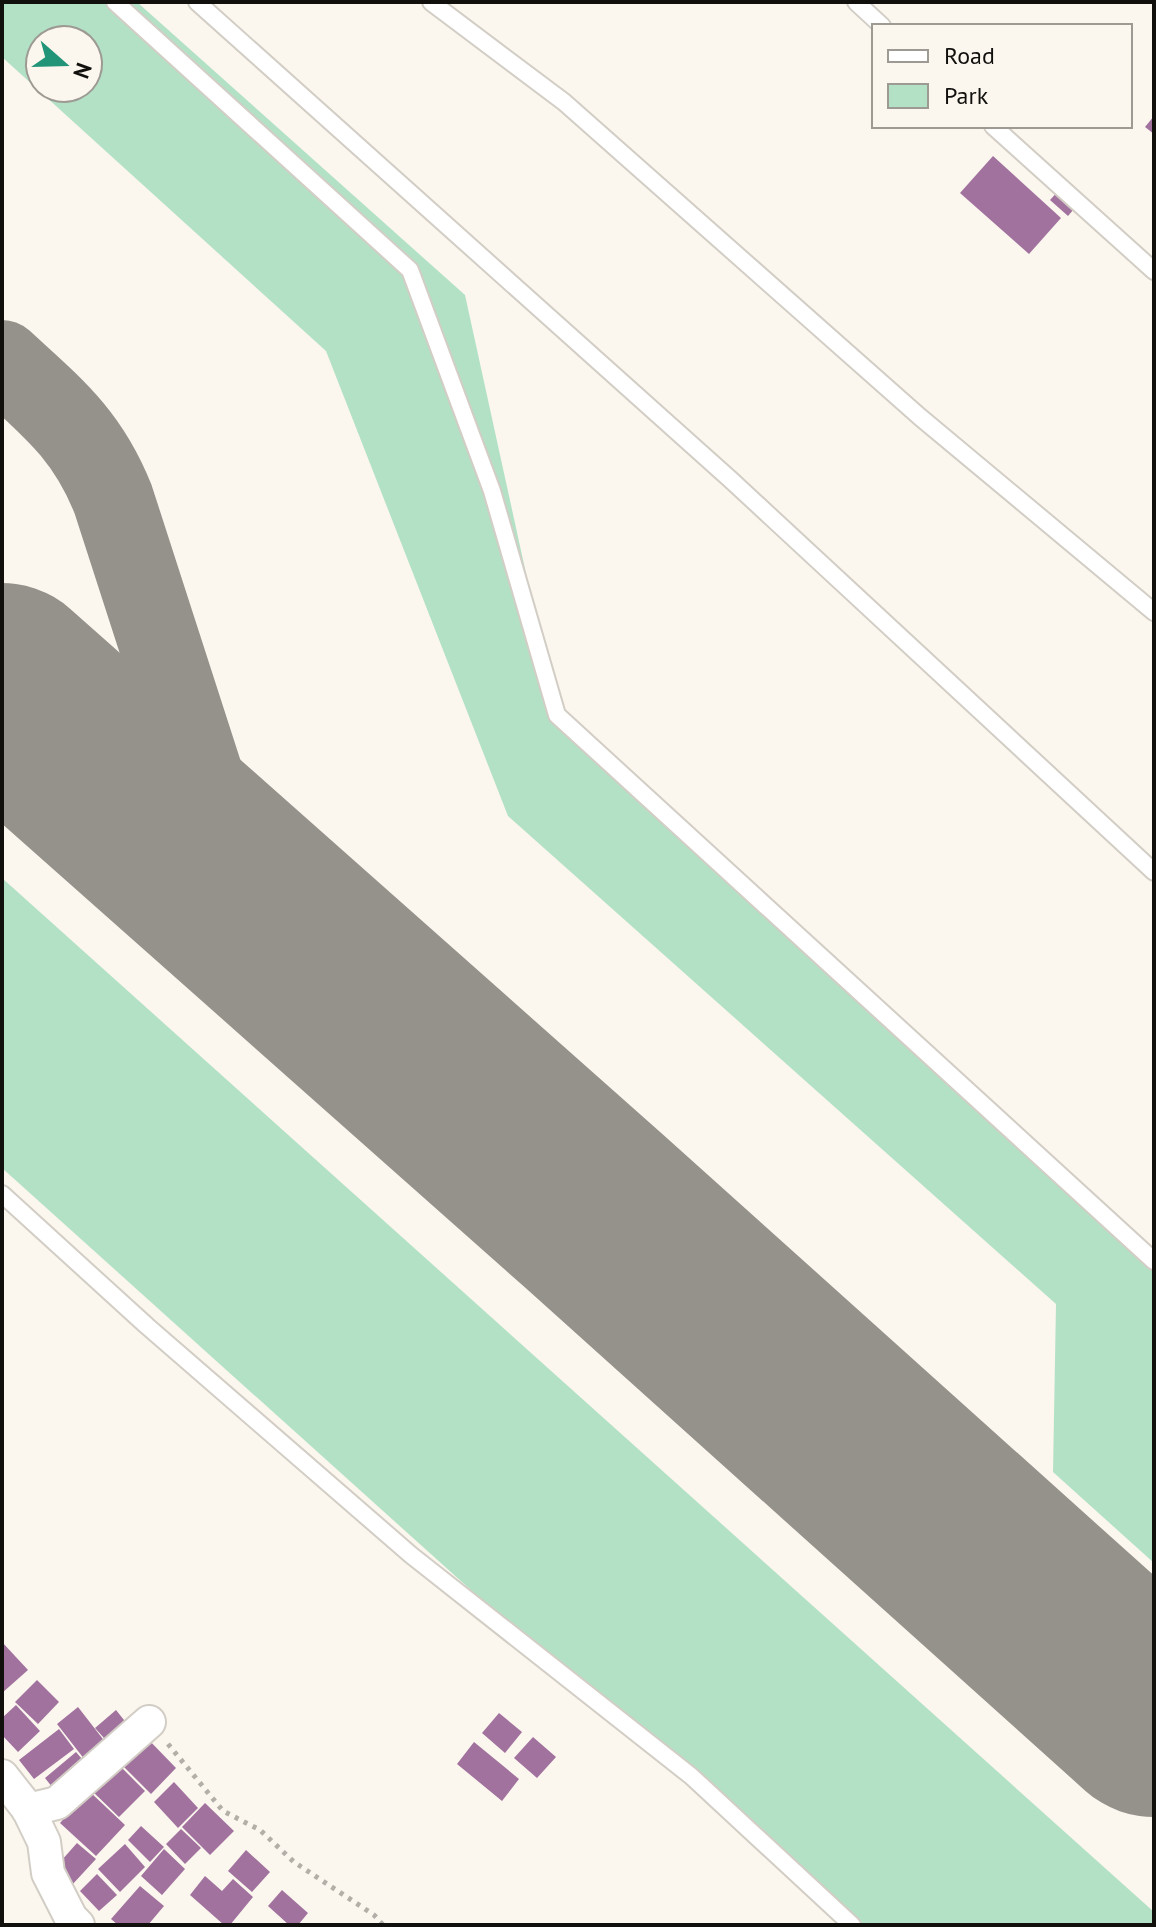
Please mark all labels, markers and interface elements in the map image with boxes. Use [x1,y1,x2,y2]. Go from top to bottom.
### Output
north arrow [24,24,104,104]
legend [872,24,1132,128]
text: Road [944,40,995,71]
text: N [67,59,98,82]
text: Park [944,80,989,111]

